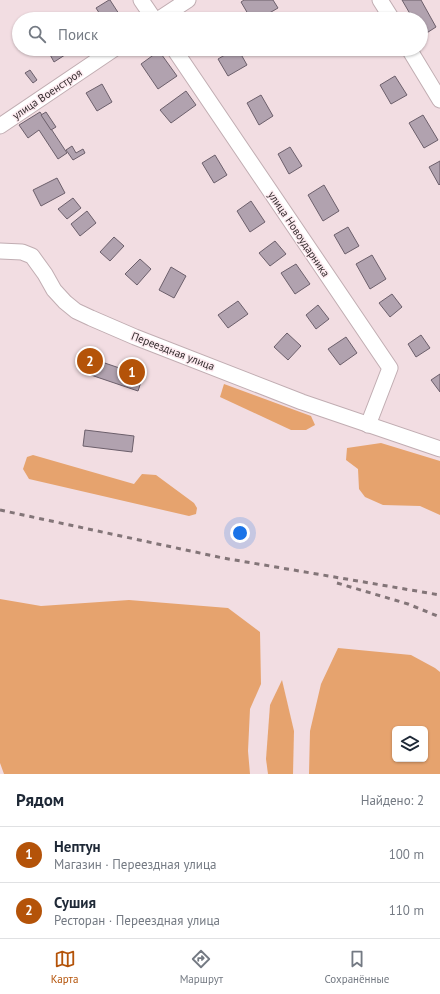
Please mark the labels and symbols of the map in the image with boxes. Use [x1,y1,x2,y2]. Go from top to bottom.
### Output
street label: улица Военстроя [10,66,84,122]
street label: улица Новоударника [265,188,333,280]
street label: Переездная улица [129,329,217,373]
pin: 2 [77,346,103,376]
pin: 1 [119,357,145,387]
your location [230,523,250,543]

